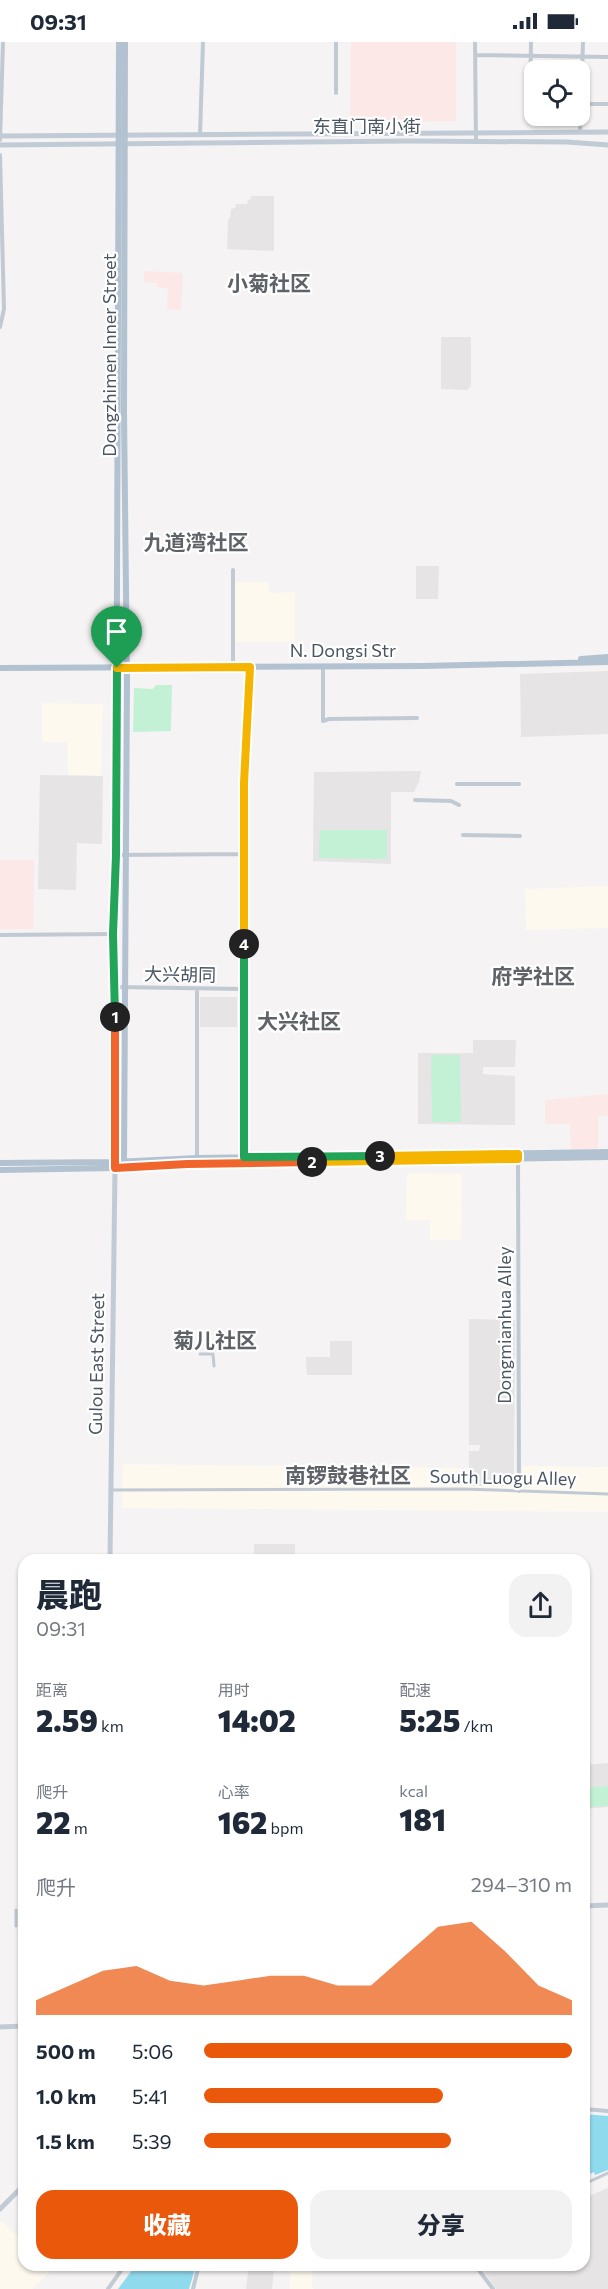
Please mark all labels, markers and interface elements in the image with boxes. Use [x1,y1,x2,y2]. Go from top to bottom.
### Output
text: 09:31 [30,8,87,35]
map controls [524,60,590,126]
button: locate [524,60,590,126]
street label: 东直门南小街 [313,115,421,137]
street label: Dongzhimen Inner Street [98,253,120,457]
district label: 小菊社区 [227,270,311,295]
district label: 九道湾社区 [144,529,249,554]
pin [91,606,142,668]
icon: arrive [100,615,133,648]
street label: N. Dongsi Str [290,639,396,661]
pin: 4 [229,929,259,959]
text: 4 [239,934,249,953]
street label: 大兴胡同 [144,962,216,986]
district label: 府学社区 [491,963,575,988]
pin: 1 [100,1002,130,1032]
text: 1 [111,1007,119,1026]
district label: 大兴社区 [257,1008,341,1033]
pin: 3 [365,1141,395,1171]
text: 3 [375,1146,385,1165]
pin: 2 [297,1147,327,1177]
text: 2 [307,1152,317,1171]
street label: Dongmianhua Alley [493,1246,515,1404]
street label: Gulou East Street [84,1293,108,1435]
district label: 菊儿社区 [173,1327,257,1352]
district label: 南锣鼓巷社区 [285,1462,411,1487]
street label: South Luogu Alley [429,1465,577,1489]
text: 晨跑 [36,1573,102,1614]
button: share [509,1574,572,1637]
text: 09:31 [36,1616,86,1640]
text: 距离 [36,1680,68,1699]
text: 用时 [218,1680,250,1699]
text: 配速 [399,1680,431,1699]
text: 2.59 [36,1701,98,1738]
text: 14:02 [218,1701,296,1738]
text: 5:25 [399,1701,460,1738]
text: km [98,1716,124,1735]
text: /km [460,1716,493,1735]
text: kcal [399,1781,428,1800]
text: 爬升 [36,1782,68,1801]
text: 心率 [218,1782,250,1801]
text: 181 [399,1800,446,1837]
text: 22 [36,1803,71,1840]
text: 162 [218,1803,267,1840]
text: m [71,1818,88,1837]
text: bpm [267,1818,303,1837]
text: 294–310 m [471,1872,572,1896]
text: 爬升 [36,1875,76,1899]
text: 500 m [36,2039,96,2063]
text: 5:06 [132,2039,173,2063]
text: 1.0 km [36,2084,96,2108]
text: 5:41 [132,2084,168,2108]
text: 1.5 km [36,2129,95,2153]
text: 5:39 [132,2129,172,2153]
button: 收藏 [36,2190,298,2259]
button: 分享 [310,2190,572,2259]

